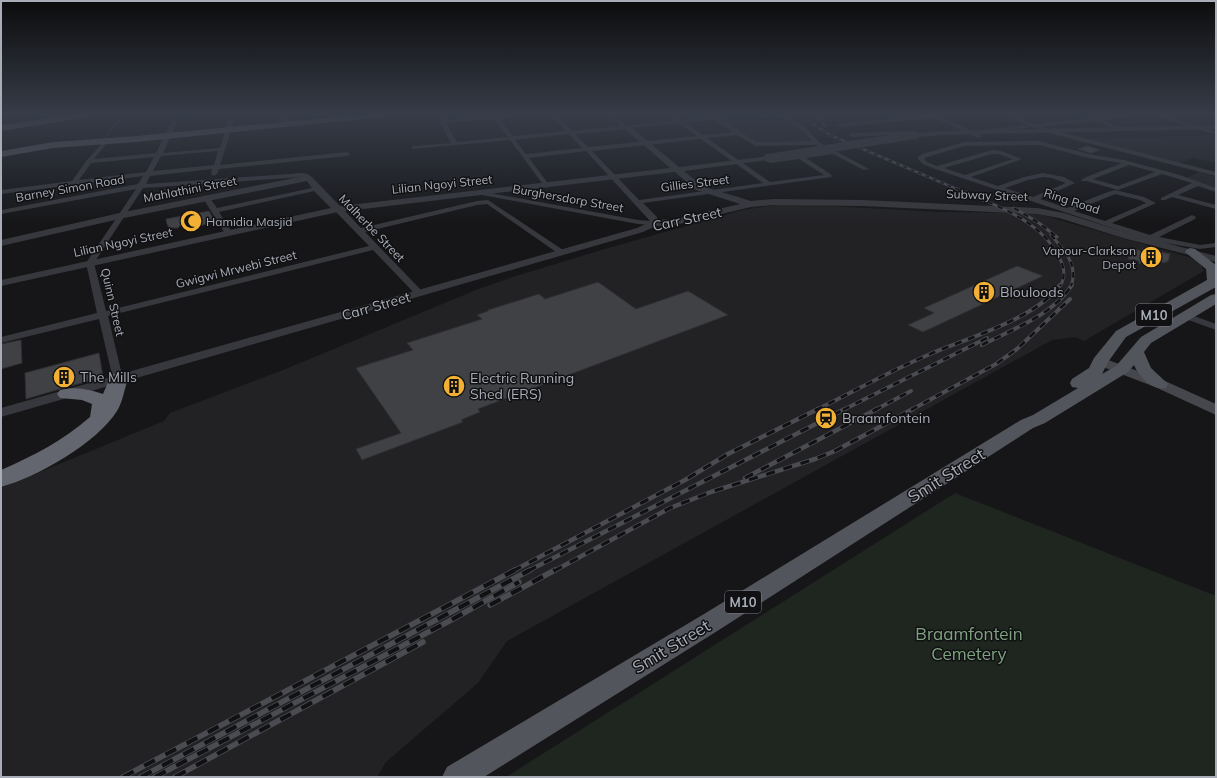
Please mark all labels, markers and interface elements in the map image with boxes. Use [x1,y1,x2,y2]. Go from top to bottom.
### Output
street label: Barney Simon Road [15,171,125,205]
street label: Lilian Ngoyi Street [391,171,493,197]
street label: Gillies Street [660,171,730,195]
street label: Mahlathini Street [142,173,238,205]
street label: Burghersdorp Street [511,181,625,215]
street label: Ring Road [1042,185,1102,217]
street label: Subway Street [946,186,1028,204]
street label: Malherbe Street [336,191,408,265]
street label: Carr Street [651,203,723,235]
mosque icon: Hamidia Masjid [178,208,204,234]
place label: Hamidia Masjid [206,214,293,229]
street label: Lilian Ngoyi Street [72,224,174,260]
place label: Vapour-Clarkson Depot [1042,243,1136,272]
building icon: Vapour-Clarkson Depot [1138,244,1164,270]
street label: Gwigwi Mrwebi Street [174,247,298,291]
street label: Quinn Street [98,266,128,338]
building icon: Blouloods [971,279,997,305]
place label: Blouloods [1000,283,1064,301]
street label: Carr Street [340,288,412,324]
road number: M10 [1136,304,1172,326]
building icon: The Mills [51,364,77,390]
place label: The Mills [80,368,137,386]
place label: Electric Running Shed (ERS) [470,369,574,403]
building icon: Electric Running Shed (ERS) [441,373,467,399]
station icon: Braamfontein [813,405,839,431]
place label: Braamfontein [842,409,930,427]
street label: Smit Street [904,443,988,507]
road number: M10 [725,591,761,613]
street label: Smit Street [628,615,714,677]
park label: Braamfontein Cemetery [915,623,1023,665]

